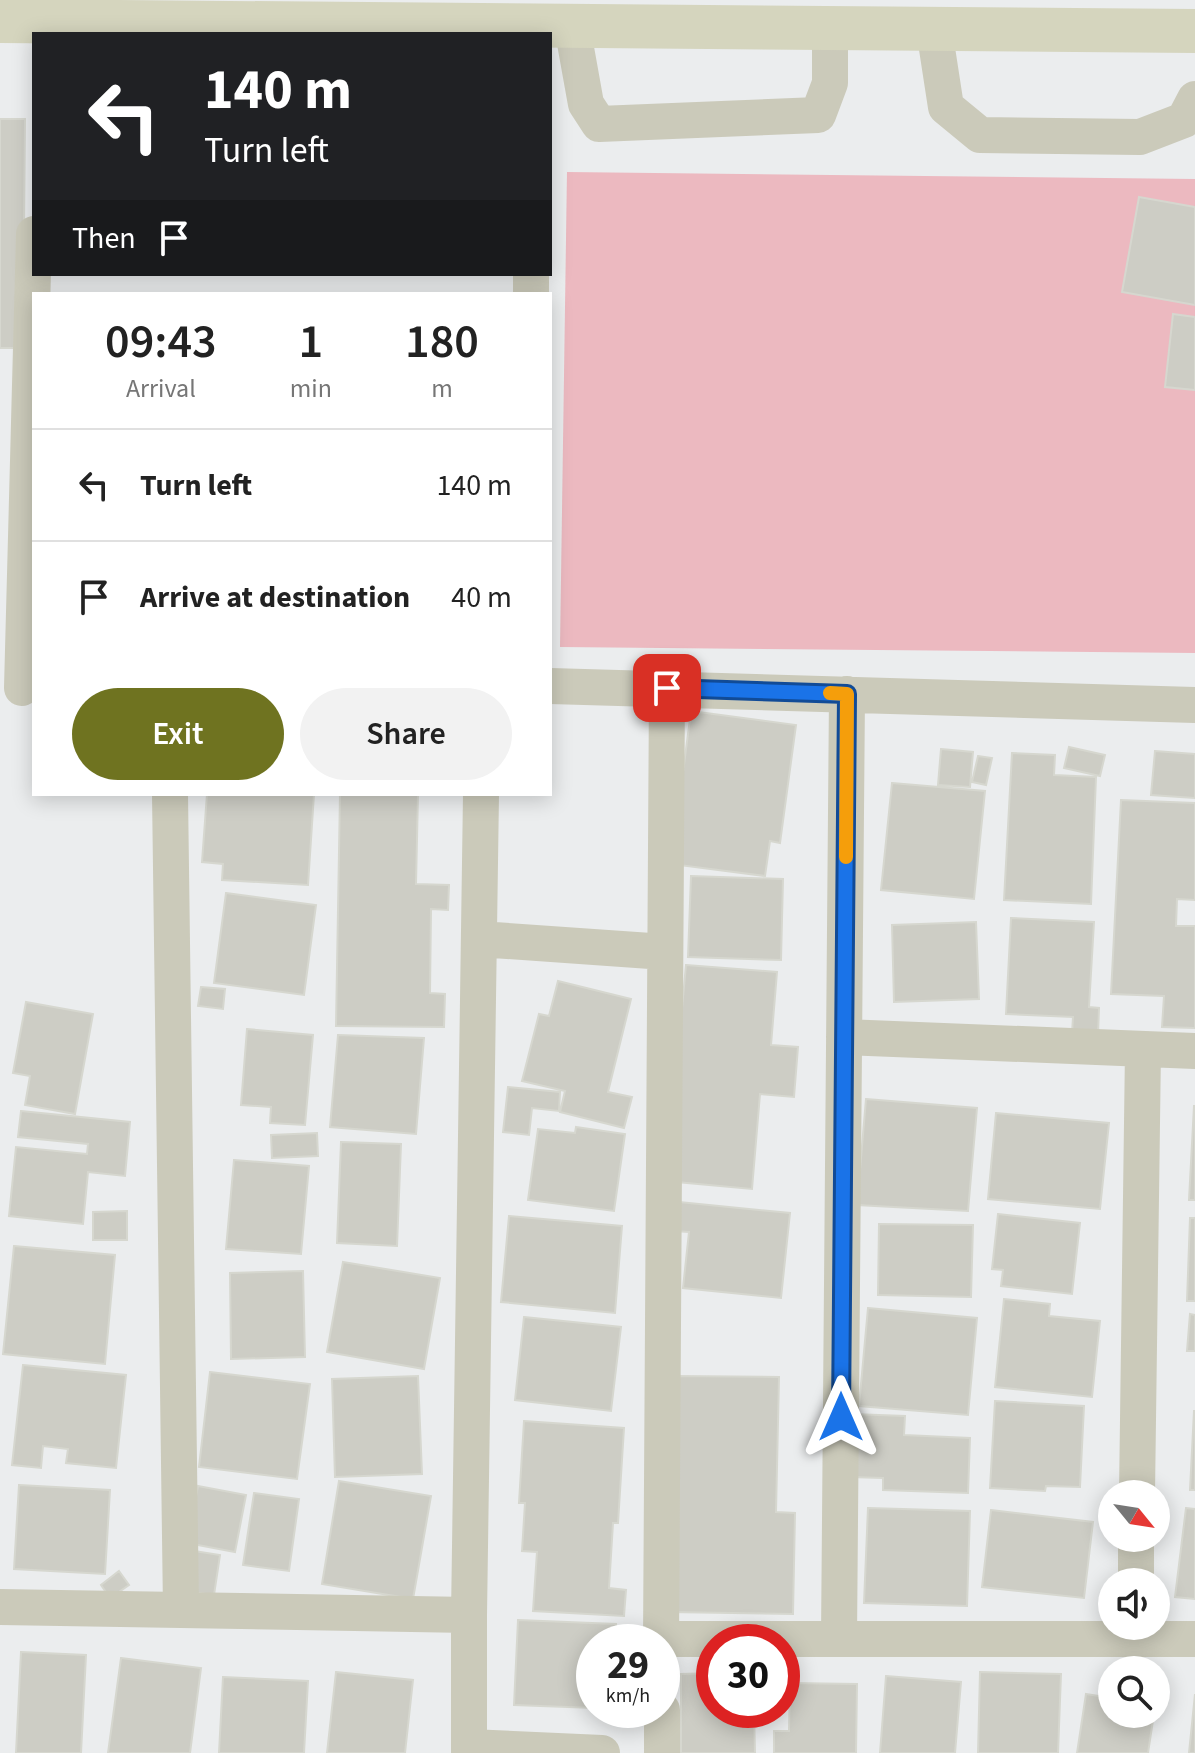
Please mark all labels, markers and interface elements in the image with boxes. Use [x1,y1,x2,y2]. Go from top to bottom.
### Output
text: 140 m [204,51,352,130]
icon: left [72,64,176,168]
text: Turn left [204,125,329,176]
icon: arrive [152,216,196,260]
text: Then [72,217,136,260]
text: 09:43 [105,308,217,376]
text: 1 [299,308,323,376]
text: 180 [405,308,479,376]
text: Arrival [126,370,196,407]
text: min [290,370,332,407]
text: m [431,370,453,407]
icon: left [72,463,116,507]
text: Turn left [140,464,252,507]
text: 140 m [436,464,512,507]
icon: arrive [72,575,116,619]
text: Arrive at destination [140,576,410,619]
text: 40 m [451,576,512,619]
pin [633,654,701,722]
icon: arrive [645,666,689,710]
button: Exit [72,688,284,780]
button: Share [300,688,512,780]
position arrow [799,1375,883,1459]
north arrow [1098,1480,1170,1552]
map controls [1098,1480,1170,1728]
button: sound [1098,1568,1170,1640]
speed limit sign: 30 [696,1624,800,1728]
text: 29 [607,1637,649,1694]
button: search [1098,1656,1170,1728]
text: km/h [606,1682,650,1710]

